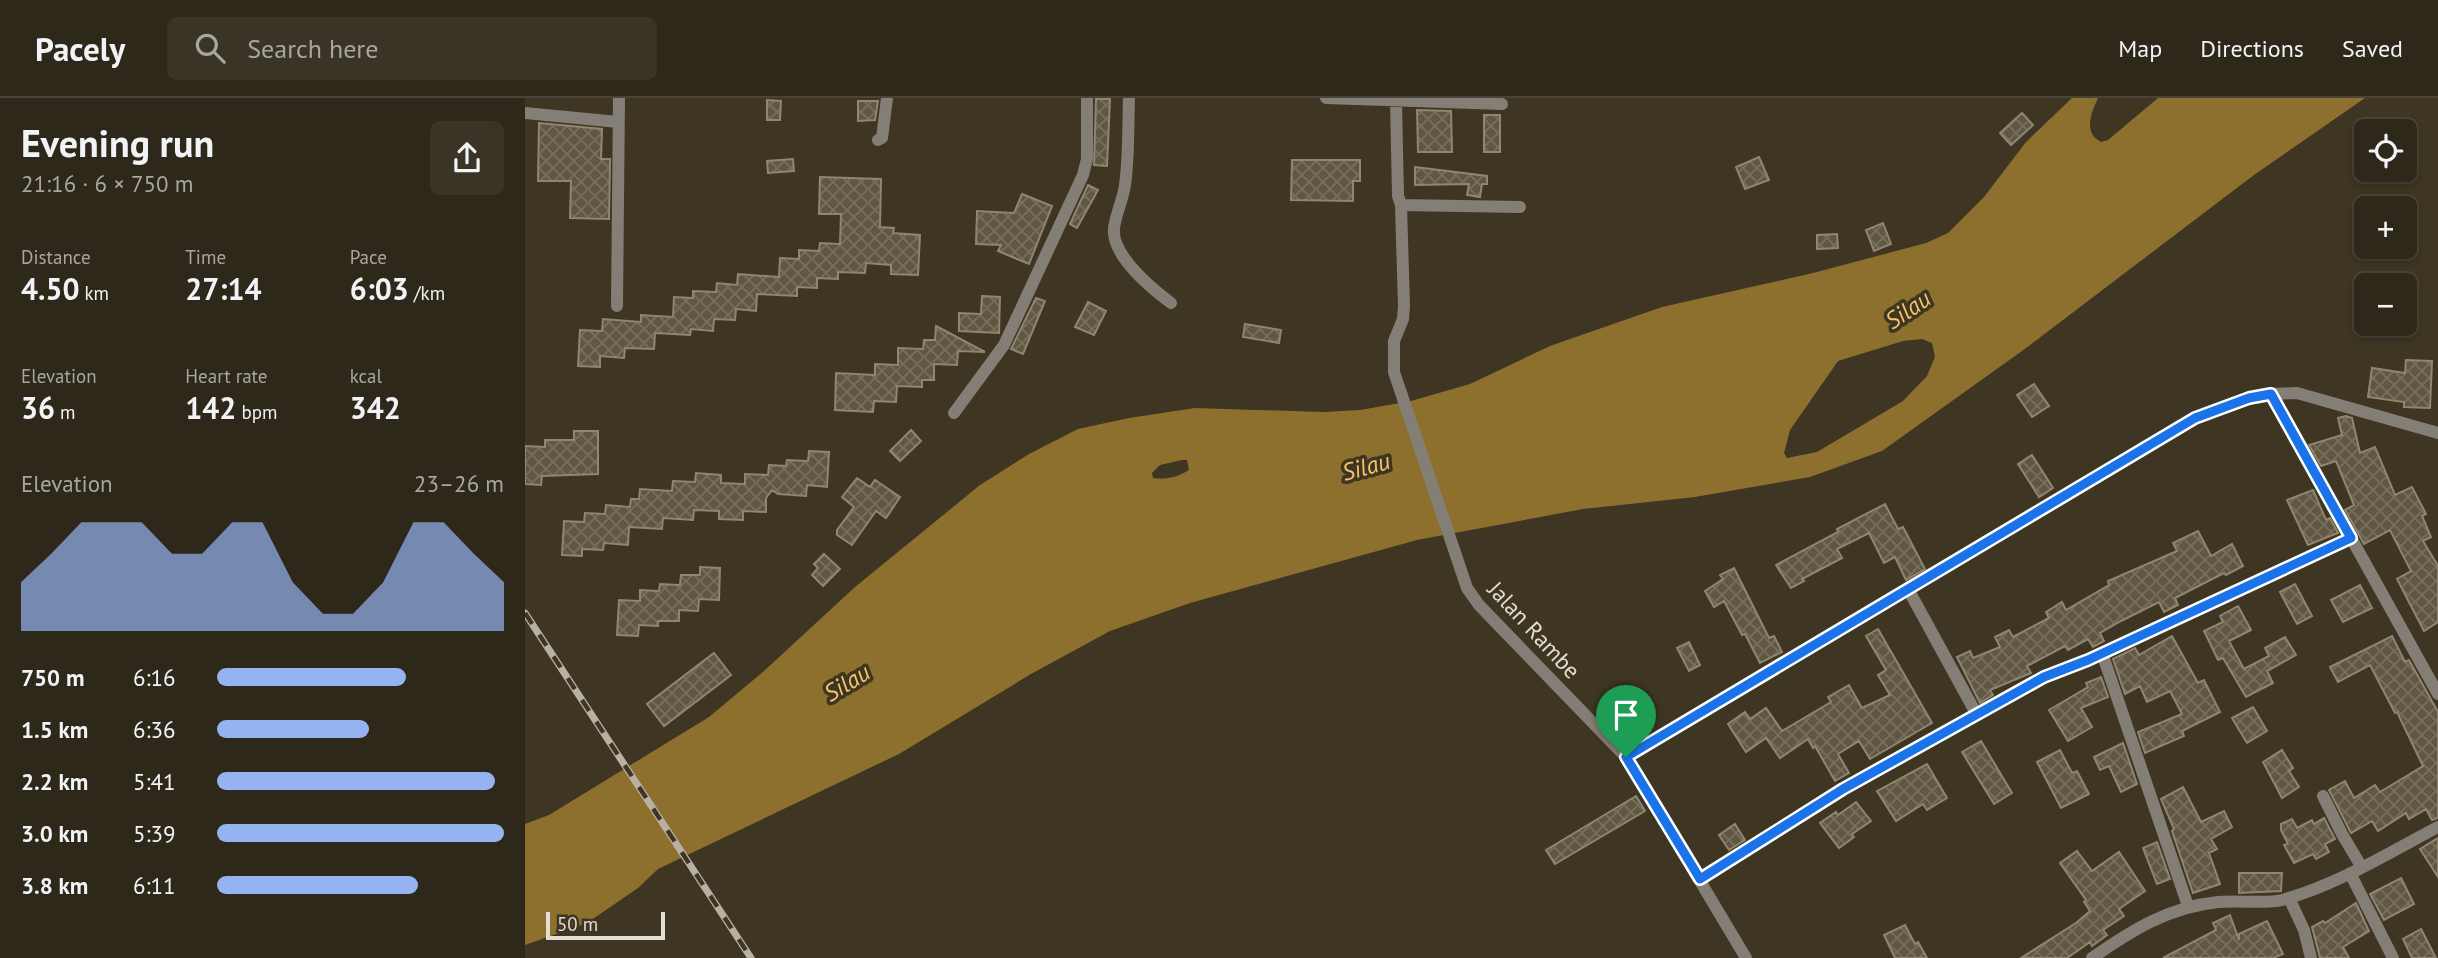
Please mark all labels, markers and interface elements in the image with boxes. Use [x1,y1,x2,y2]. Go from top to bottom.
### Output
search box [167,17,657,80]
text: Pacely [35,27,125,70]
icon: search [191,29,229,67]
text: Search here [247,32,378,65]
text: Map [2118,33,2162,64]
text: Directions [2200,33,2304,64]
text: Saved [2342,33,2403,64]
text: Evening run [21,118,214,167]
map controls [2354,119,2417,336]
button: locate [2354,119,2417,182]
button: share [430,121,504,195]
text: 21:16 · 6 × 750 m [21,169,193,198]
button: + [2354,196,2417,259]
text: Distance [21,245,91,269]
text: Time [185,245,226,269]
text: Pace [350,245,387,269]
text: 4.50 [21,269,79,308]
text: 27:14 [185,269,261,308]
text: 6:03 [350,269,409,308]
button: − [2354,273,2417,336]
text: km [79,281,109,305]
text: /km [409,281,445,305]
water label: Silau [1879,283,1937,336]
text: Elevation [21,364,97,388]
text: Heart rate [185,364,267,388]
text: kcal [350,364,382,388]
text: 36 [21,388,55,427]
text: 142 [185,388,236,427]
text: 342 [350,388,401,427]
text: m [55,400,76,424]
text: bpm [236,400,277,424]
water label: Silau [1338,445,1393,488]
text: Elevation [21,469,113,498]
text: 23–26 m [414,469,504,498]
street label: Jalan Rambe [1481,574,1587,684]
water label: Silau [818,657,876,708]
text: 750 m [21,663,84,692]
text: 6:16 [133,663,176,692]
pin [1596,685,1656,757]
icon: arrive [1607,696,1645,734]
text: 1.5 km [21,715,88,744]
text: 6:36 [133,715,176,744]
text: 2.2 km [21,767,88,796]
text: 5:41 [133,767,176,796]
text: 3.0 km [21,819,88,848]
text: 5:39 [133,819,176,848]
text: 3.8 km [21,871,88,900]
text: 6:11 [133,871,176,900]
scale bar [546,909,665,941]
text: 50 m [557,912,598,936]

